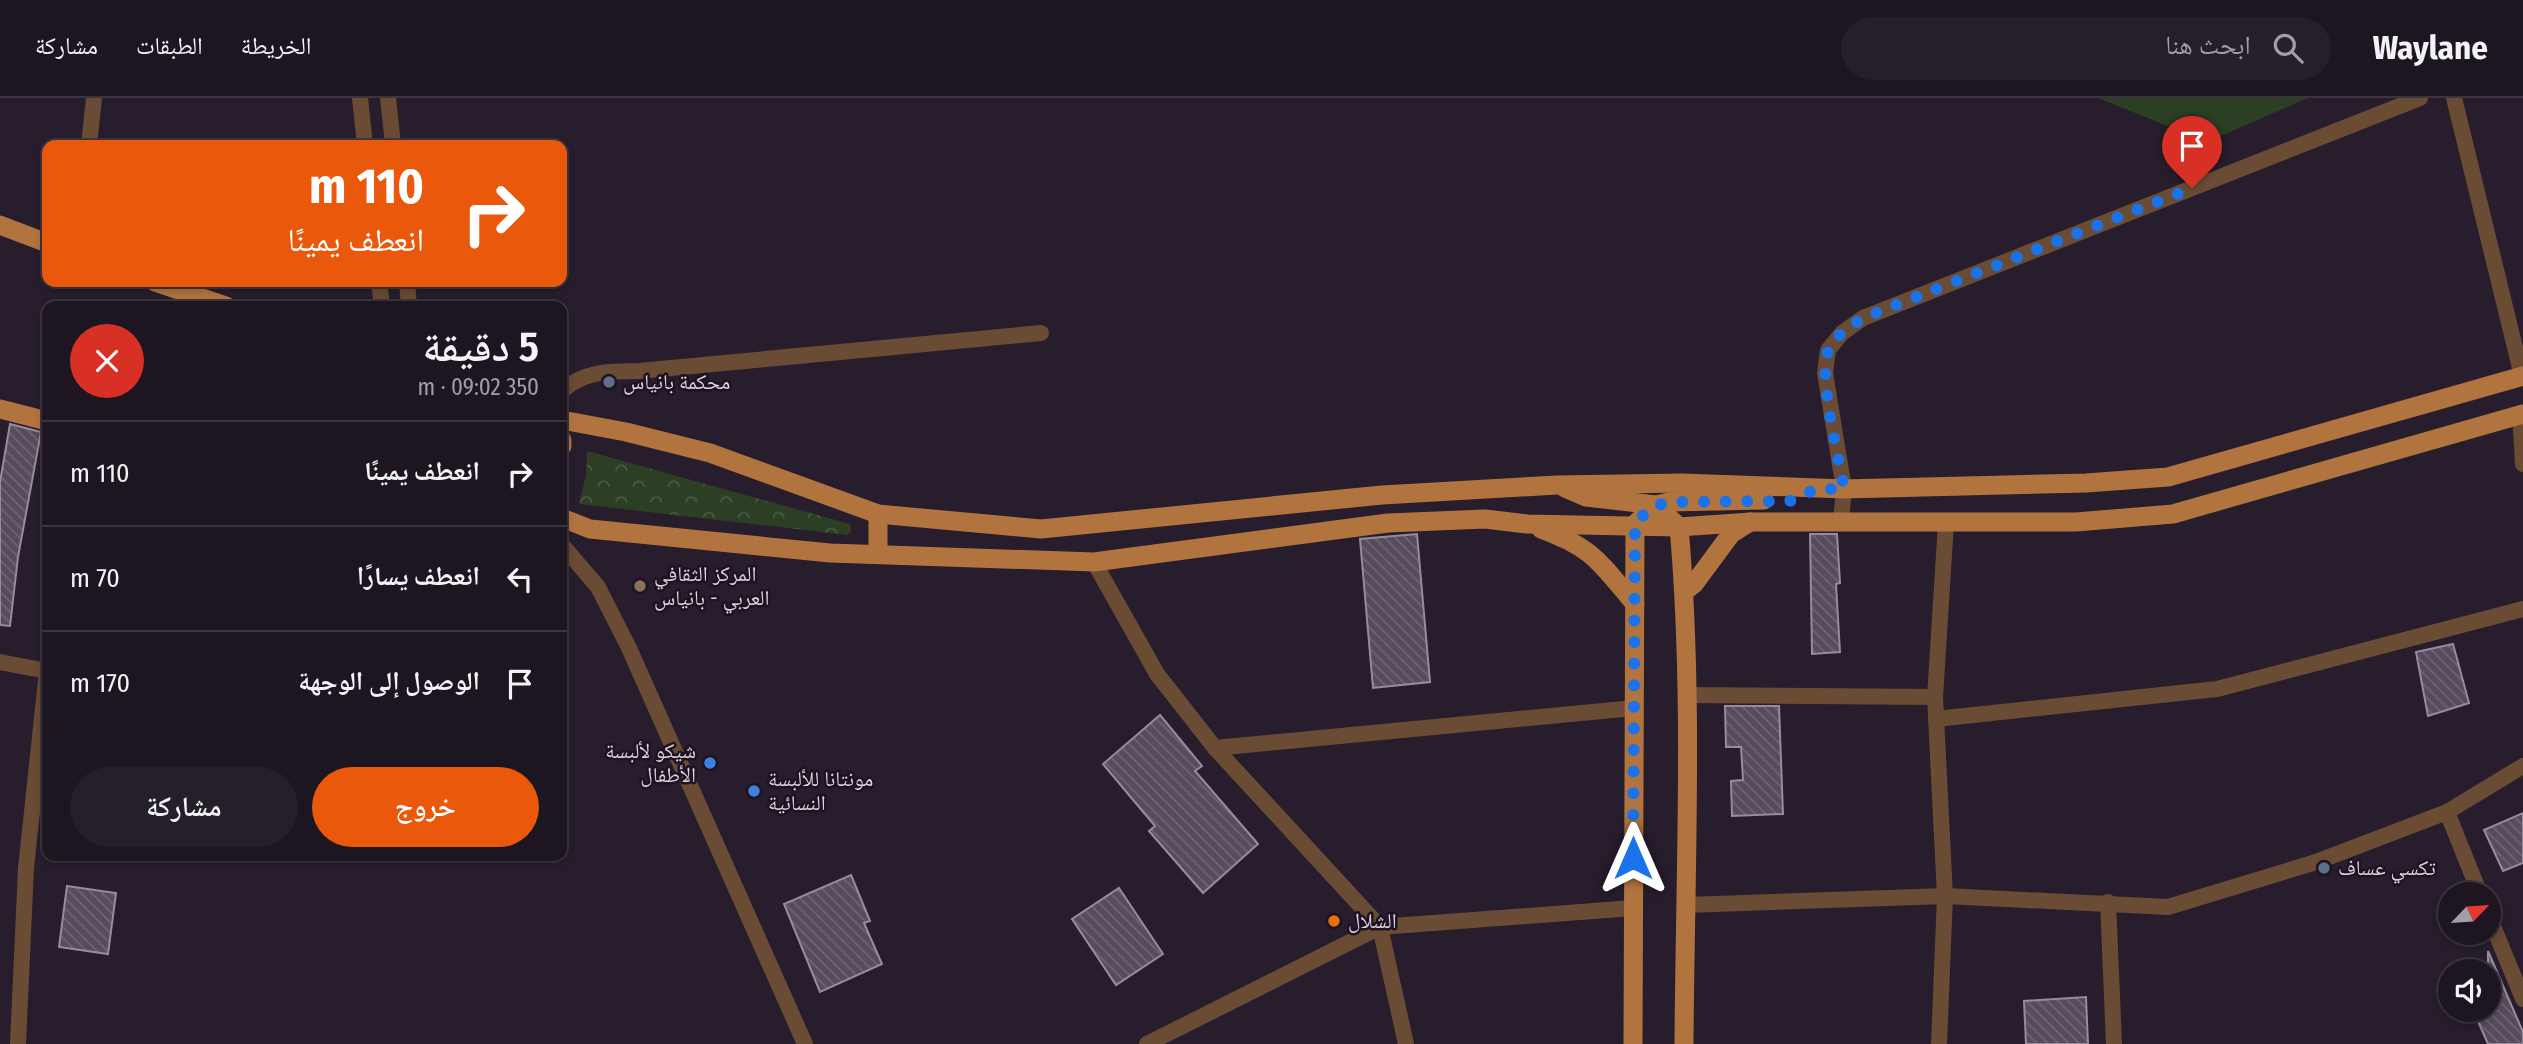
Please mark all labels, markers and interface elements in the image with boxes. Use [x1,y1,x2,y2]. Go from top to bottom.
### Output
search box [1841,17,2331,80]
text: Waylane [2373,28,2488,68]
icon: search [2269,29,2307,67]
text: ابحث هنا [2165,30,2251,61]
text: مشاركة [35,32,98,60]
text: الطبقات [136,32,203,60]
text: الخريطة [241,32,311,60]
pin [2162,116,2222,188]
icon: arrive [2173,127,2211,165]
text: 110 m [309,157,424,216]
icon: right [448,168,539,259]
text: انعطف يمينًا [287,221,424,259]
text: 5 دقيقة [422,322,539,372]
button: close [70,324,144,398]
place label: محكمة بانياس [623,369,730,395]
text: 350 m · 09:02 [418,373,539,401]
marker: محكمة بانياس [601,374,617,390]
icon: right [501,455,539,493]
text: انعطف يمينًا [364,456,480,487]
text: 110 m [70,458,130,489]
icon: left [501,560,539,598]
text: انعطف يسارًا [357,561,480,592]
place label: المركز الثقافي العربي - بانياس [654,561,769,614]
text: 70 m [70,563,120,594]
marker: المركز الثقافي العربي - بانياس [632,578,648,594]
icon: arrive [501,665,539,703]
text: الوصول إلى الوجهة [298,666,480,697]
text: 170 m [70,668,130,699]
place label: شيكو لألبسة الأطفال [605,738,696,788]
marker: شيكو لألبسة الأطفال [702,755,718,771]
place label: مونتانا للألبسة النسائية [768,766,873,816]
button: مشاركة [70,767,298,847]
button: خروج [312,767,539,847]
marker: مونتانا للألبسة النسائية [746,783,762,799]
position arrow [1596,821,1670,895]
place label: تكسي عساف [2338,855,2436,884]
marker: تكسي عساف [2316,860,2332,876]
north arrow [2438,882,2501,945]
map controls [2438,882,2501,1022]
place label: الشلال [1348,908,1397,934]
marker: الشلال [1326,913,1342,929]
button: sound [2438,959,2501,1022]

